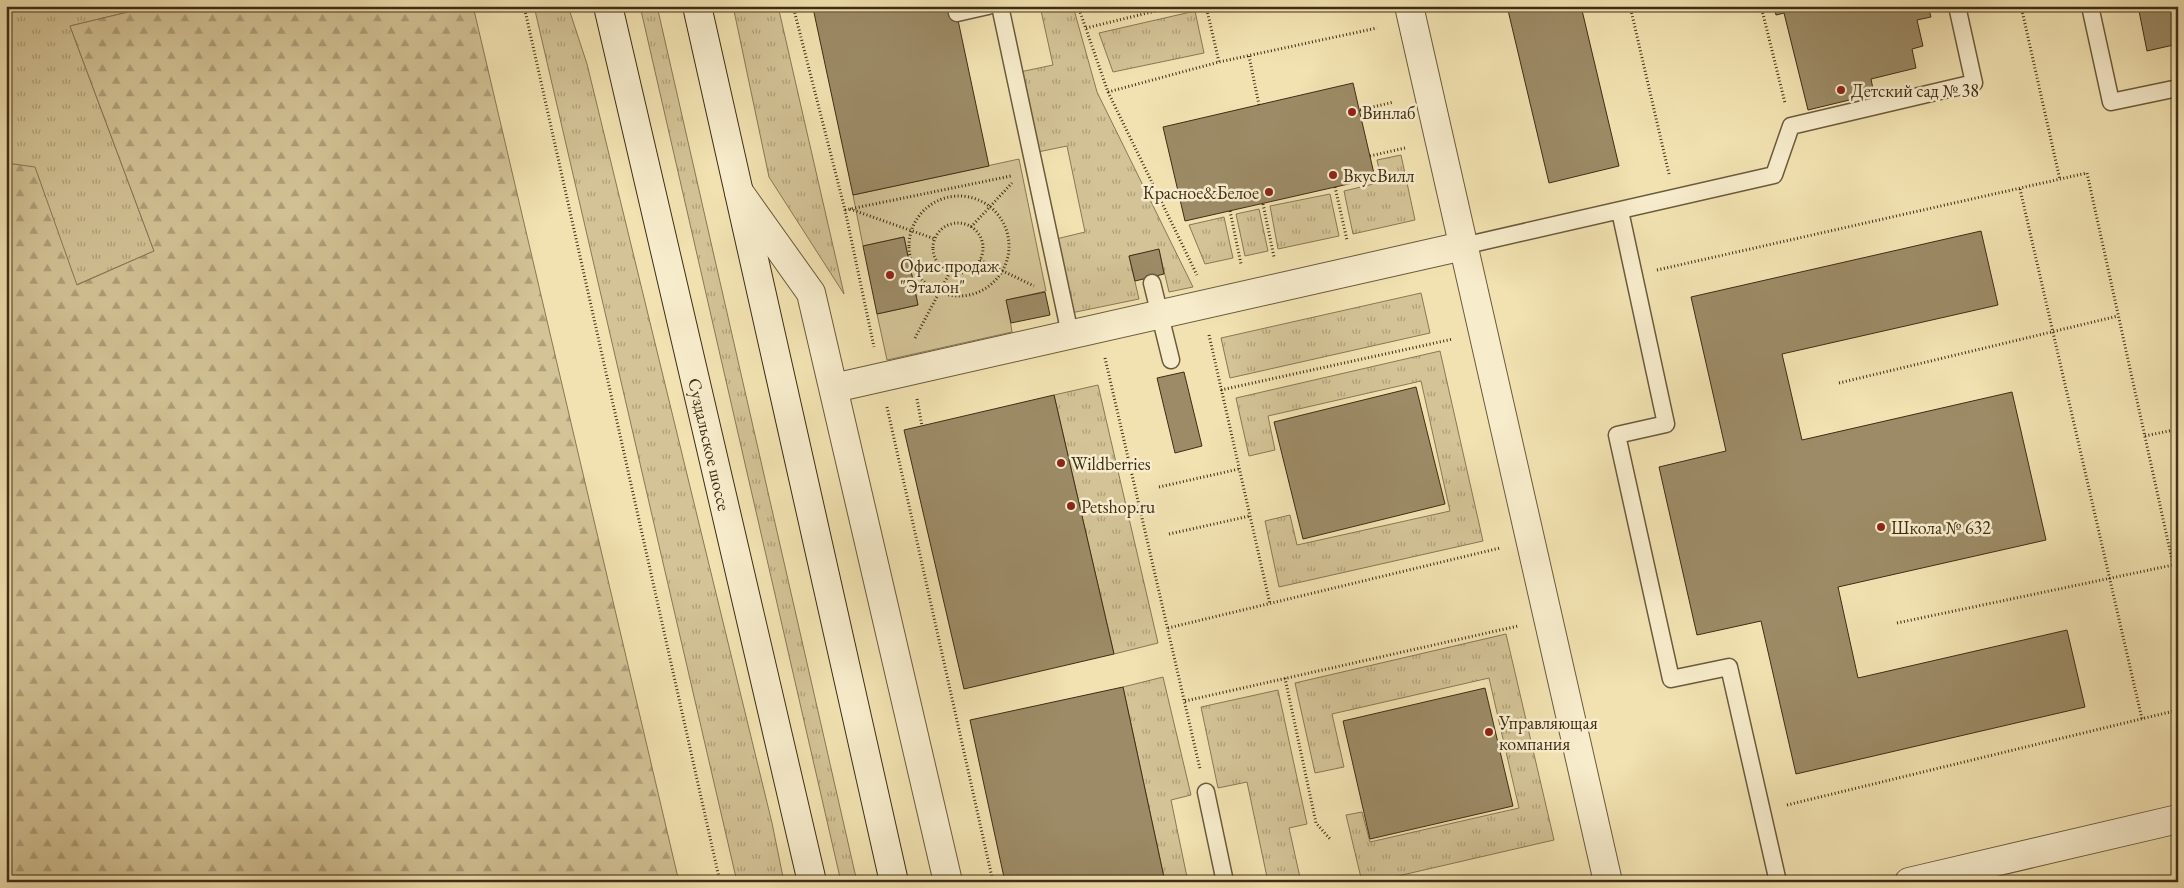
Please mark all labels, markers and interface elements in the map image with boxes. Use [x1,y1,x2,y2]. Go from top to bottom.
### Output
place label: Детский сад № 38 [1851,79,1979,102]
marker: Детский сад № 38 [1835,84,1847,96]
place label: Винлаб [1362,101,1416,124]
marker: Винлаб [1346,106,1358,118]
place label: ВкусВилл [1343,164,1415,187]
marker: ВкусВилл [1327,169,1339,181]
place label: Красное&Белое [1143,181,1259,204]
marker: Красное&Белое [1263,186,1275,198]
place label: Офис продаж "Эталон" [900,254,1000,298]
marker: Офис продаж "Эталон" [884,269,896,281]
street label: Суздальское шоссе [683,376,737,513]
place label: Wildberries [1071,452,1151,475]
marker: Wildberries [1055,457,1067,469]
place label: Petshop.ru [1081,495,1156,518]
marker: Petshop.ru [1065,500,1077,512]
place label: Школа № 632 [1891,516,1991,539]
marker: Школа № 632 [1875,521,1887,533]
place label: Управляющая компания [1498,711,1598,755]
marker: Управляющая компания [1483,726,1495,738]

